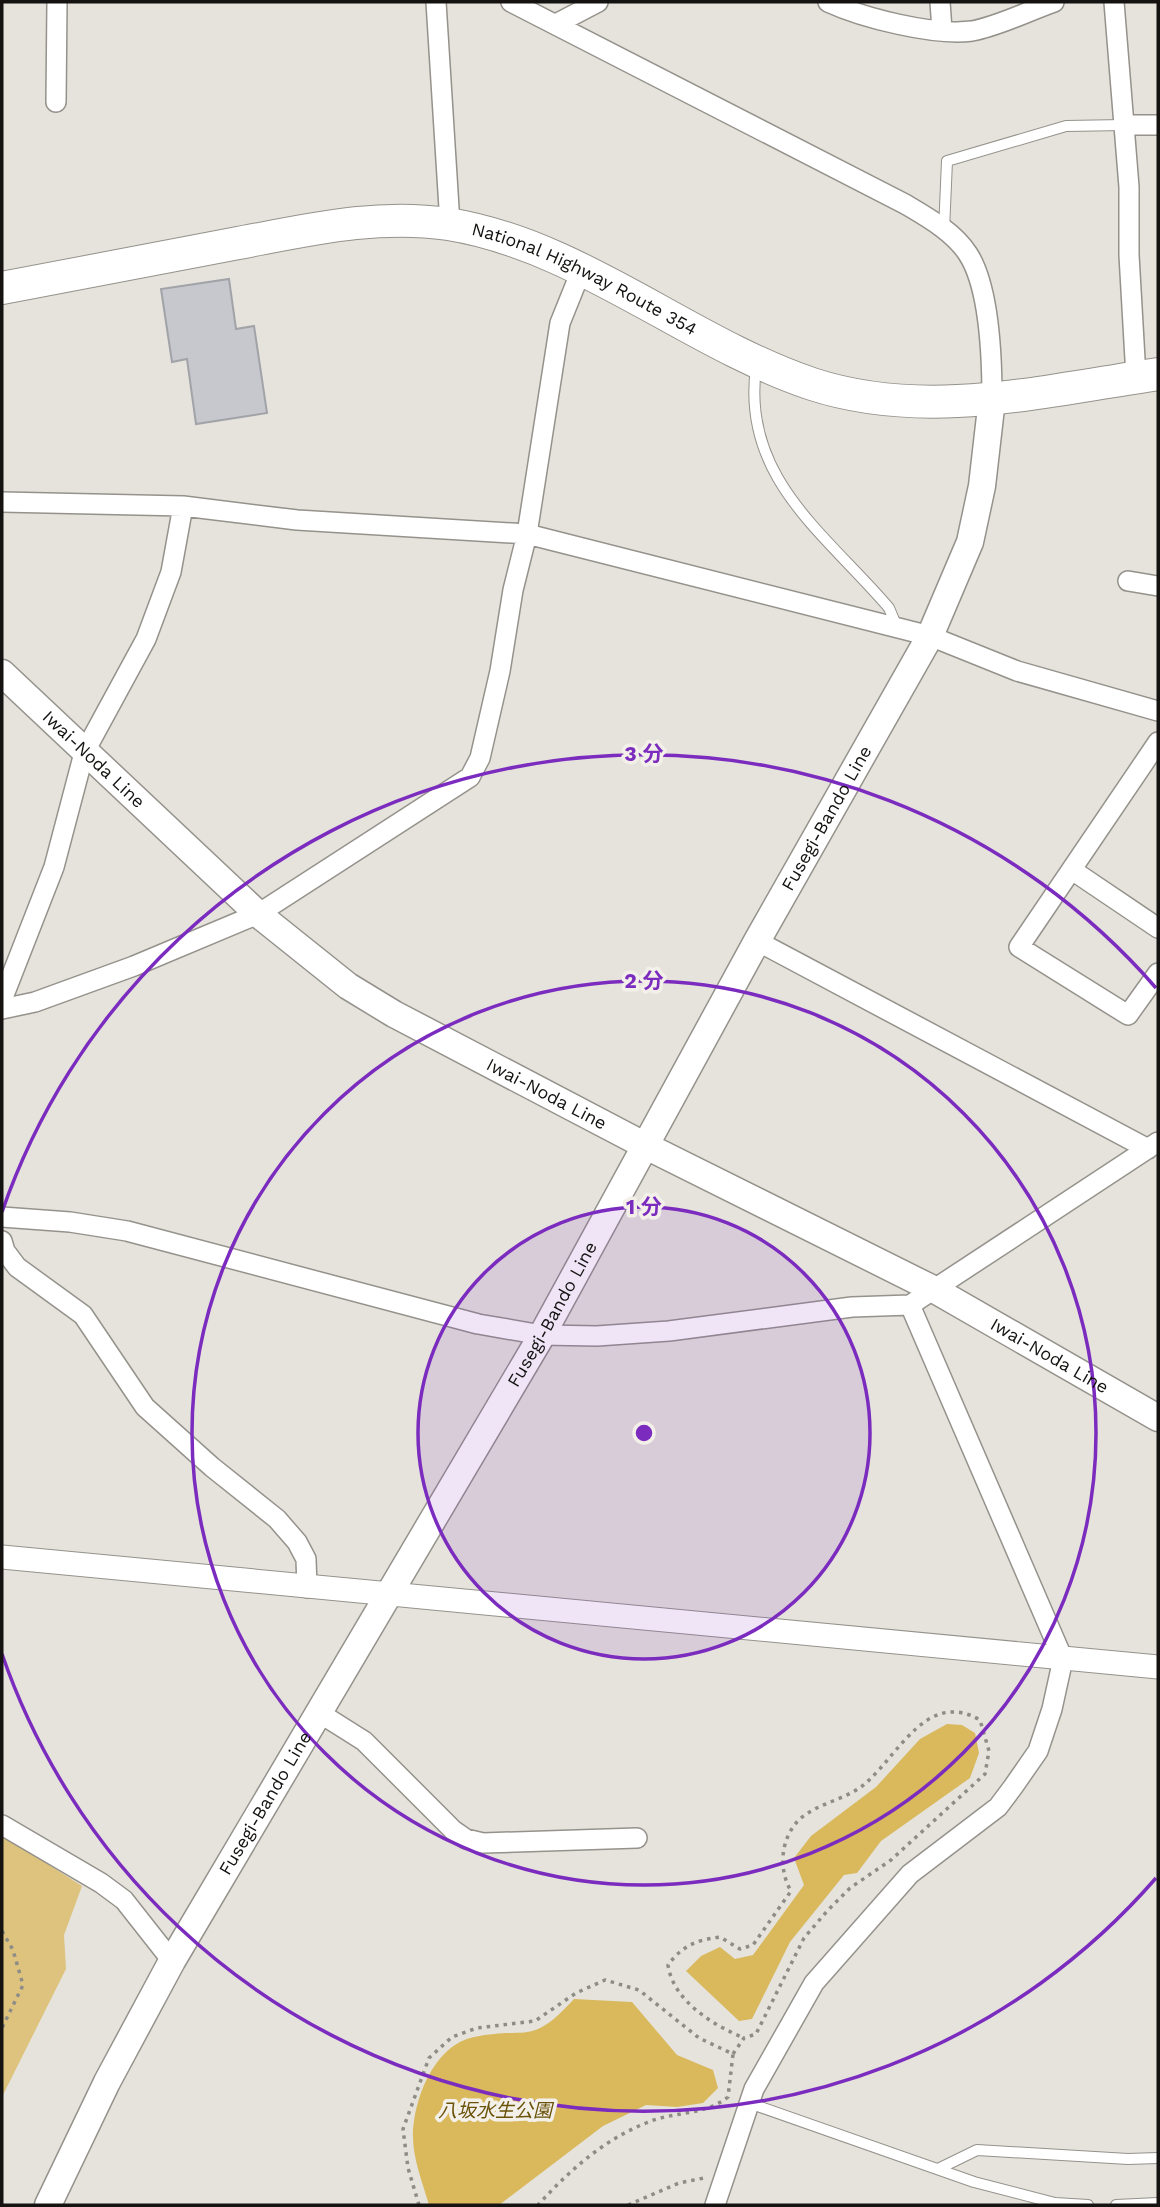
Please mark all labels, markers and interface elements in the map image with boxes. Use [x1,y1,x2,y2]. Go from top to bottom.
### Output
street label: National Highway Route 354 [470,218,701,340]
street label: Iwai-Noda Line [39,706,150,812]
text: 3 分 [624,741,664,766]
street label: Fusegi-Bando Line [777,742,876,894]
text: 2 分 [624,968,664,993]
street label: Iwai-Noda Line [483,1053,610,1134]
text: 1 分 [626,1194,662,1219]
street label: Fusegi-Bando Line [503,1238,601,1391]
street label: Iwai-Noda Line [987,1313,1112,1397]
centre of rings [632,1421,656,1445]
street label: Fusegi-Bando Line [214,1727,315,1879]
water label: 八坂水生公園 [438,2099,555,2122]

